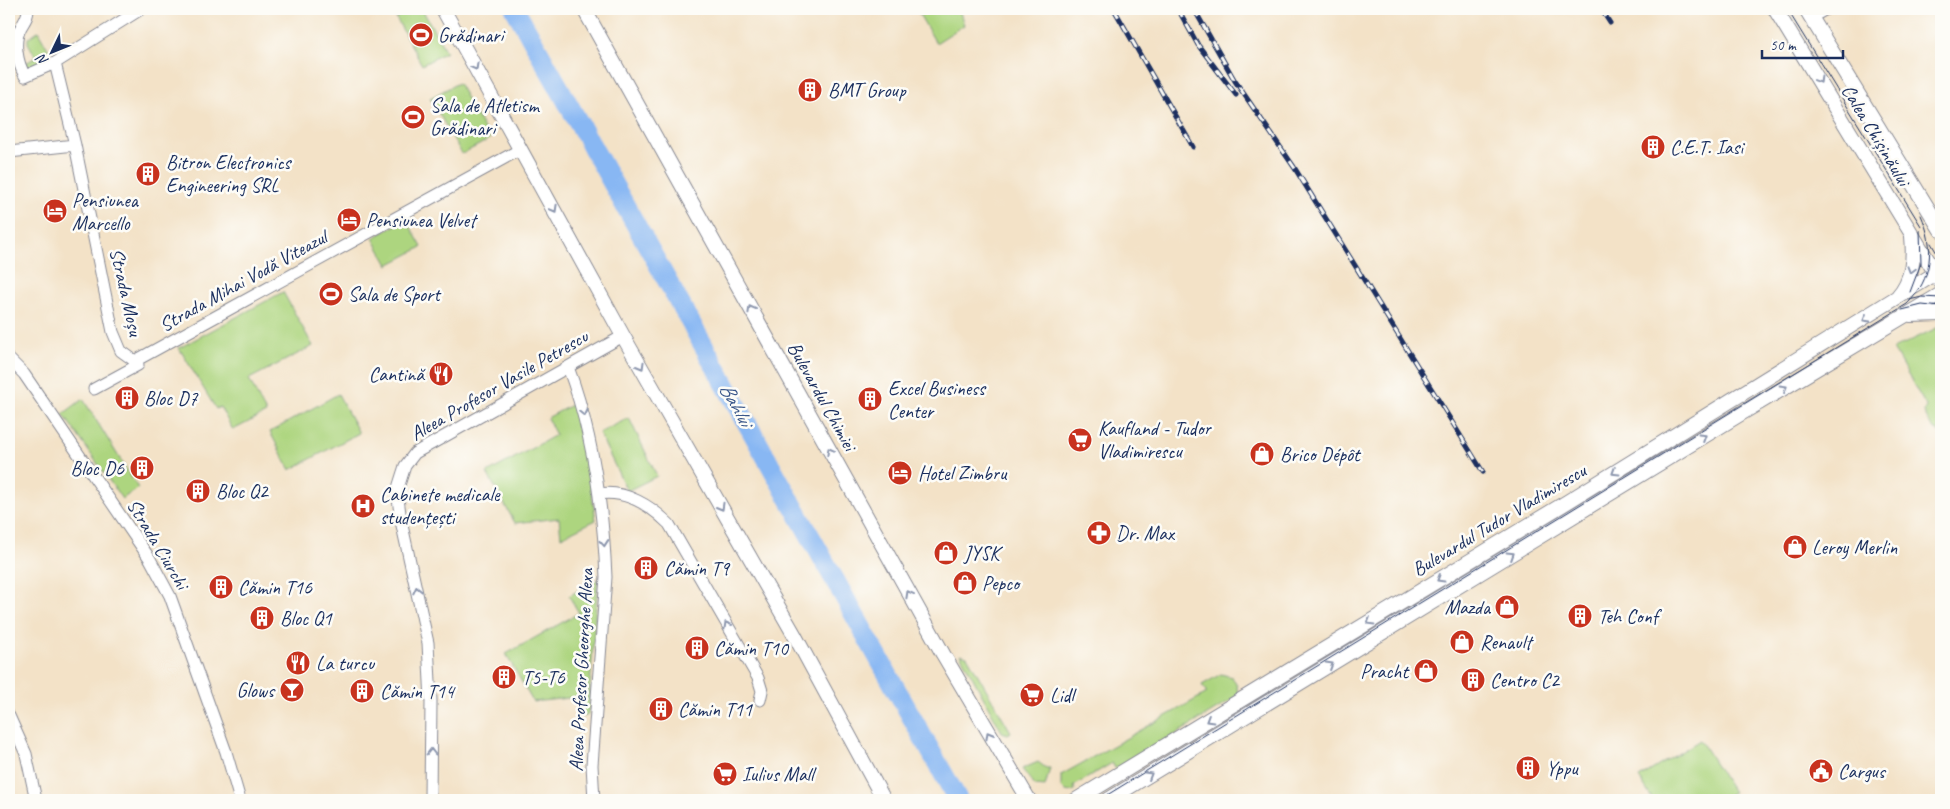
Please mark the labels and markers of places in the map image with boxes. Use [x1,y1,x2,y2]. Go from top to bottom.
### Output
sports icon: Grădinari [408,22,434,48]
place label: Grădinari [438,23,505,48]
building icon: BMT Group [797,77,823,103]
place label: BMT Group [828,78,907,103]
place label: Sala de Atletism Grădinari [430,93,540,141]
sports icon: Sala de Atletism Grădinari [400,104,426,130]
building icon: C.E.T. Iasi [1640,134,1666,160]
place label: C.E.T. Iasi [1670,135,1745,160]
place label: Bitron Electronics Engineering SRL [166,150,293,198]
building icon: Bitron Electronics Engineering SRL [135,161,161,187]
place label: Pensiunea Marcello [72,188,140,236]
hotel icon: Pensiunea Marcello [42,198,68,224]
hotel icon: Pensiunea Velvet [336,207,362,233]
place label: Pensiunea Velvet [366,208,479,233]
sports icon: Sala de Sport [318,281,344,307]
place label: Sala de Sport [348,282,442,307]
restaurant icon: Cantină [428,361,454,387]
place label: Cantină [369,362,426,387]
place label: Excel Business Center [888,376,987,424]
building icon: Bloc D7 [114,385,140,411]
place label: Bloc D7 [144,386,198,411]
building icon: Excel Business Center [857,386,883,412]
place label: Kaufland - Tudor Vladimirescu [1098,416,1212,464]
supermarket icon: Kaufland - Tudor Vladimirescu [1067,427,1093,453]
shop icon: Brico Dépôt [1249,441,1275,467]
place label: Brico Dépôt [1280,442,1362,467]
building icon: Bloc D6 [129,455,155,481]
place label: Bloc D6 [71,456,125,481]
hotel icon: Hotel Zimbru [887,460,913,486]
place label: Hotel Zimbru [918,461,1008,486]
building icon: Bloc Q2 [185,478,211,504]
place label: Bloc Q2 [216,479,270,504]
place label: Cabinete medicale studențești [380,482,501,530]
hospital icon: Cabinete medicale studențești [350,493,376,519]
pharmacy icon: Dr. Max [1086,520,1112,546]
place label: Dr. Max [1116,521,1176,546]
shop icon: Leroy Merlin [1782,534,1808,560]
place label: Leroy Merlin [1812,535,1898,560]
shop icon: JYSK [933,540,959,566]
place label: JYSK [963,541,1004,566]
building icon: Cămin T9 [633,555,659,581]
place label: Cămin T9 [664,556,731,581]
shop icon: Pepco [952,570,978,596]
place label: Pepco [982,571,1021,596]
building icon: Cămin T16 [208,574,234,600]
place label: Cămin T16 [238,575,313,600]
shop icon: Mazda [1494,594,1520,620]
place label: Mazda [1445,595,1492,620]
building icon: Teh Conf [1567,603,1593,629]
place label: Teh Conf [1598,604,1663,629]
building icon: Bloc Q1 [249,605,275,631]
place label: Bloc Q1 [280,606,333,631]
shop icon: Renault [1449,629,1475,655]
place label: Renault [1480,630,1535,655]
building icon: Cămin T10 [684,635,710,661]
place label: Cămin T10 [714,636,790,661]
restaurant icon: La turcu [285,650,311,676]
place label: La turcu [316,651,376,676]
shop icon: Pracht [1413,658,1439,684]
place label: Pracht [1360,659,1410,684]
building icon: T5-T6 [491,664,517,690]
place label: T5-T6 [522,665,566,690]
building icon: Centro C2 [1460,667,1486,693]
place label: Centro C2 [1490,668,1561,693]
bar icon: Glows [279,677,305,703]
place label: Glows [236,678,276,703]
building icon: Cămin T14 [349,678,375,704]
place label: Cămin T14 [380,679,456,704]
supermarket icon: Lidl [1019,682,1045,708]
place label: Lidl [1050,683,1077,708]
building icon: Cămin T11 [648,696,674,722]
place label: Cămin T11 [678,697,753,722]
building icon: Yppu [1515,755,1541,781]
place label: Yppu [1546,756,1579,781]
public building icon: Cargus [1808,758,1834,784]
place label: Cargus [1838,759,1887,784]
supermarket icon: Iulius Mall [712,761,738,787]
place label: Iulius Mall [742,762,817,787]

